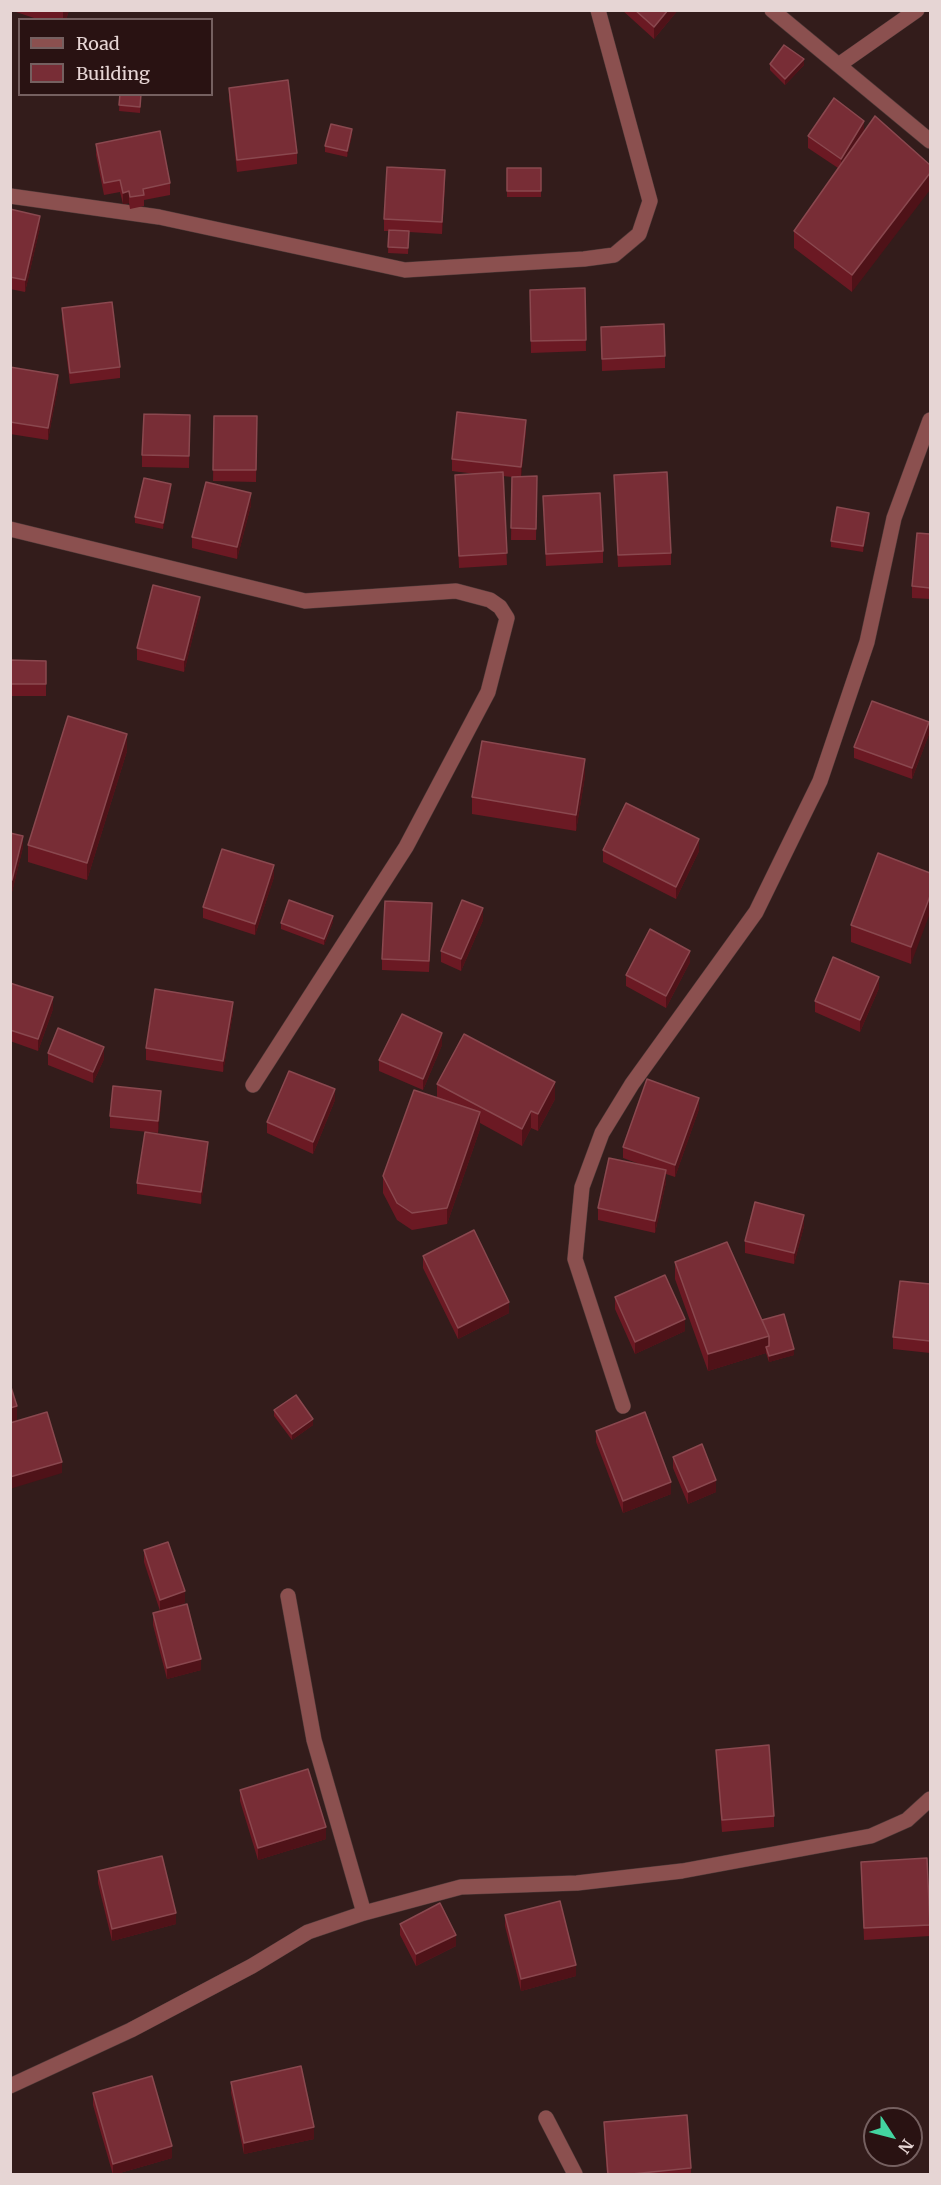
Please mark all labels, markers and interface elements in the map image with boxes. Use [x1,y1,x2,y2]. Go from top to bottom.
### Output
legend [18,18,213,96]
text: Road [76,32,120,55]
text: Building [76,62,150,85]
north arrow [863,2107,923,2167]
text: N [894,2135,918,2157]

